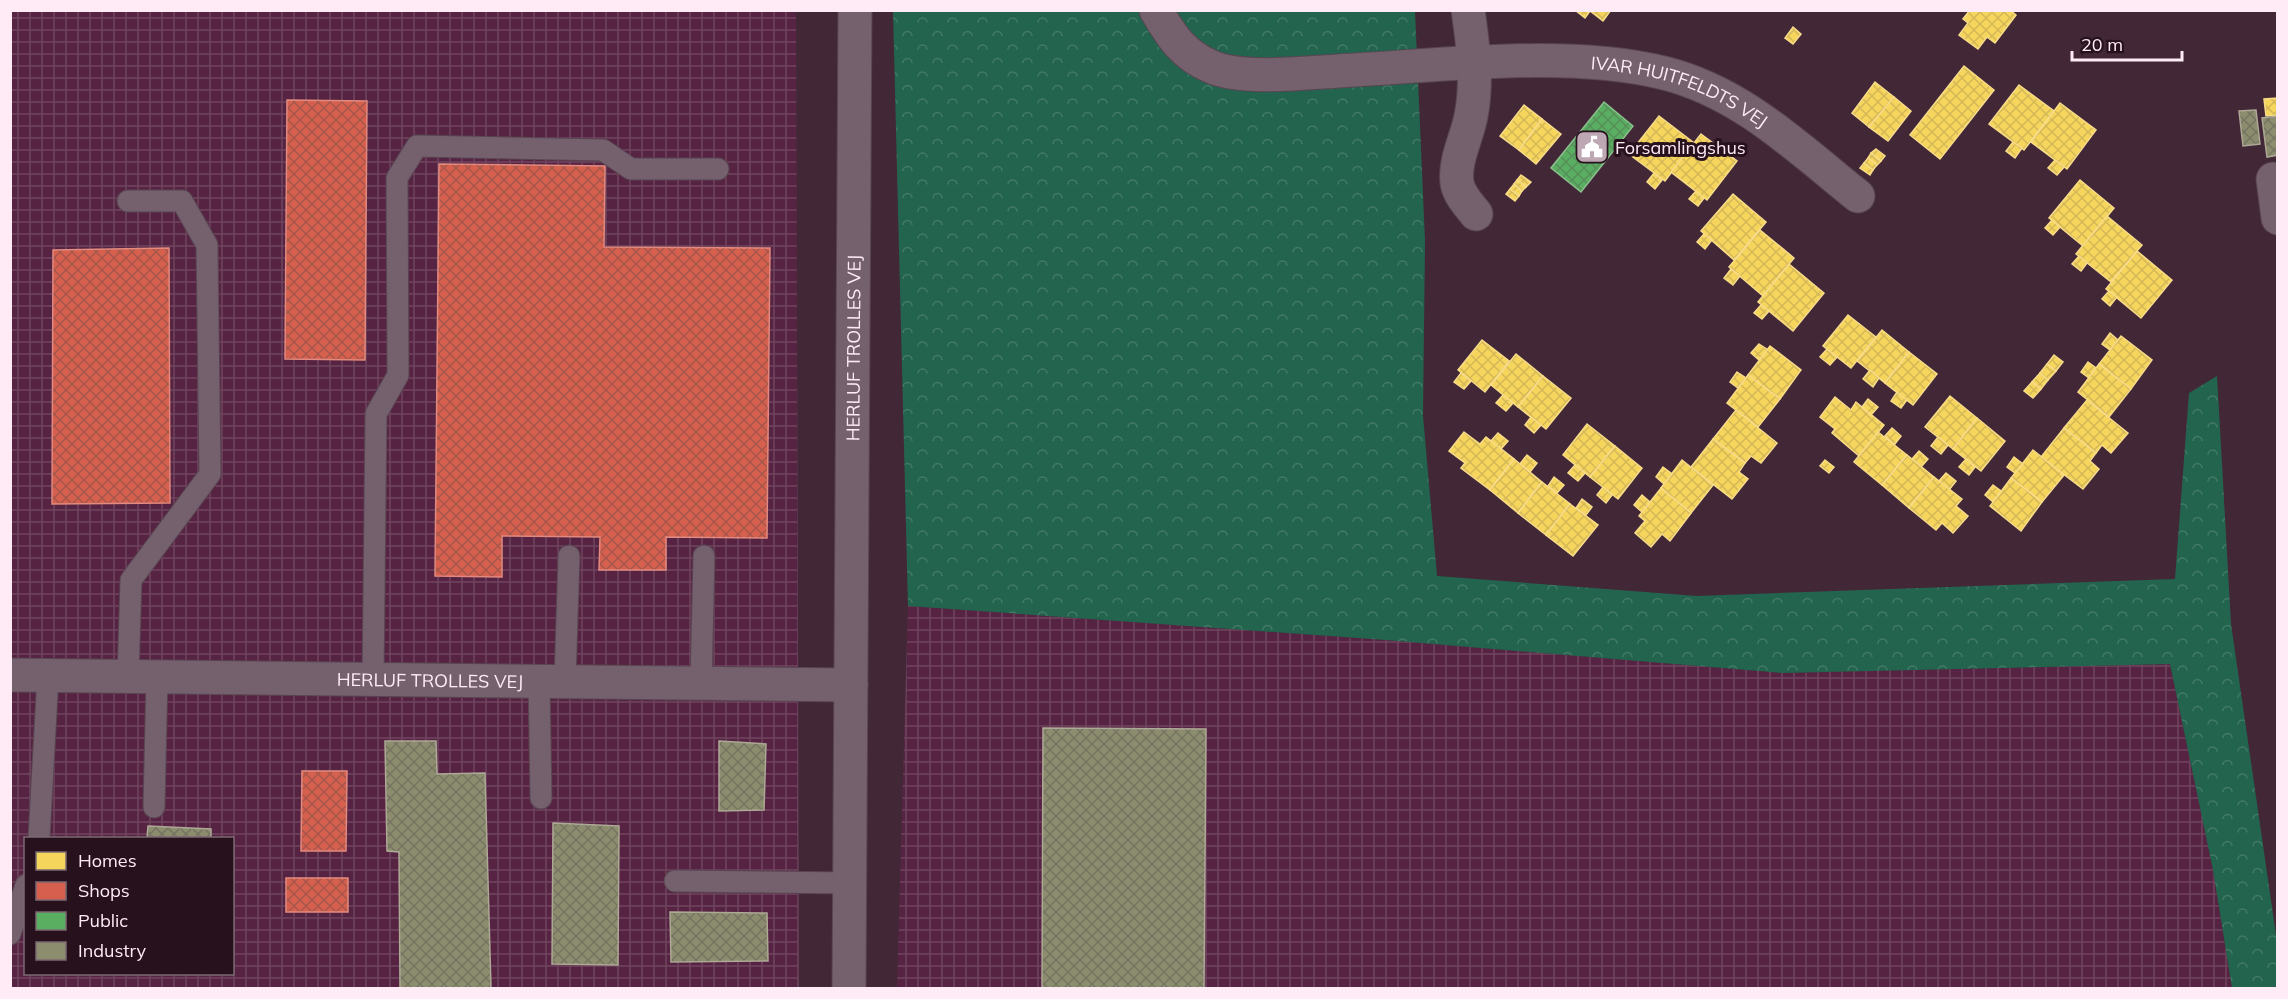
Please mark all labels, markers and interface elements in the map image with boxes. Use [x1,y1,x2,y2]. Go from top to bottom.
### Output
scale bar [2072,24,2182,62]
text: 20 m [2081,33,2123,56]
street label: IVAR HUITFELDTS VEJ [1590,51,1773,132]
public building icon: Forsamlingshus [1574,129,1610,165]
place label: Forsamlingshus [1615,136,1746,159]
street label: HERLUF TROLLES VEJ [841,255,865,441]
street label: HERLUF TROLLES VEJ [337,667,523,693]
legend [24,837,234,975]
text: Homes [78,849,137,872]
text: Shops [78,879,130,902]
text: Public [78,909,128,932]
text: Industry [78,939,147,962]

